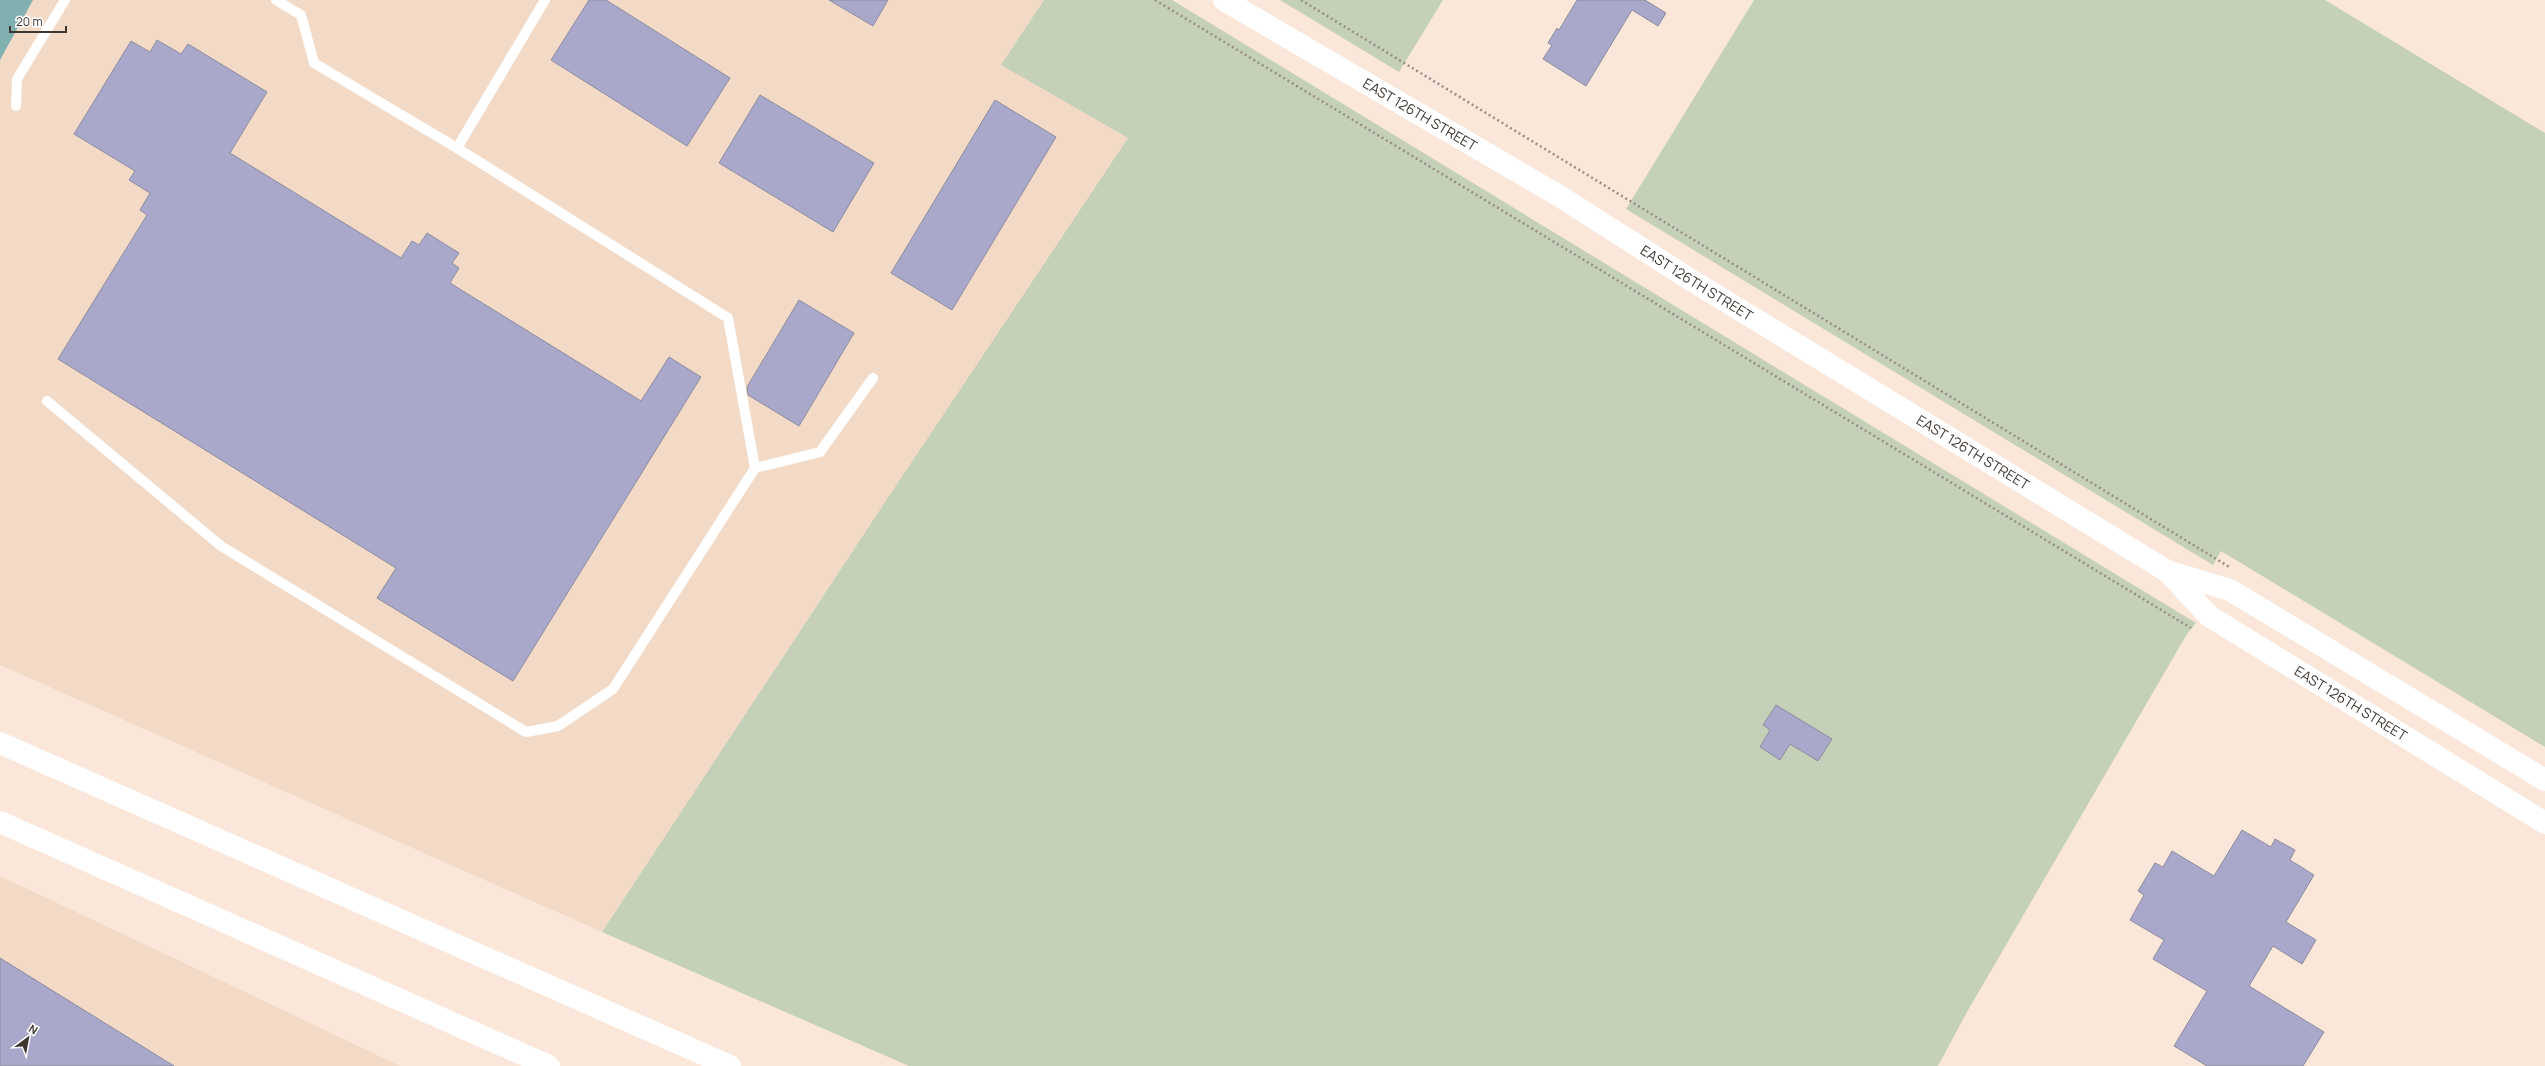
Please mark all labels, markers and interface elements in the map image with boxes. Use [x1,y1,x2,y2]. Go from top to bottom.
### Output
scale bar [10,8,66,34]
text: 20 m [16,13,43,30]
street label: EAST 126TH STREET [1360,73,1481,155]
street label: EAST 126TH STREET [1637,240,1757,325]
street label: EAST 126TH STREET [1913,410,2034,494]
street label: EAST 126TH STREET [2291,661,2411,745]
north arrow [8,1018,48,1058]
text: N [26,1021,41,1038]

